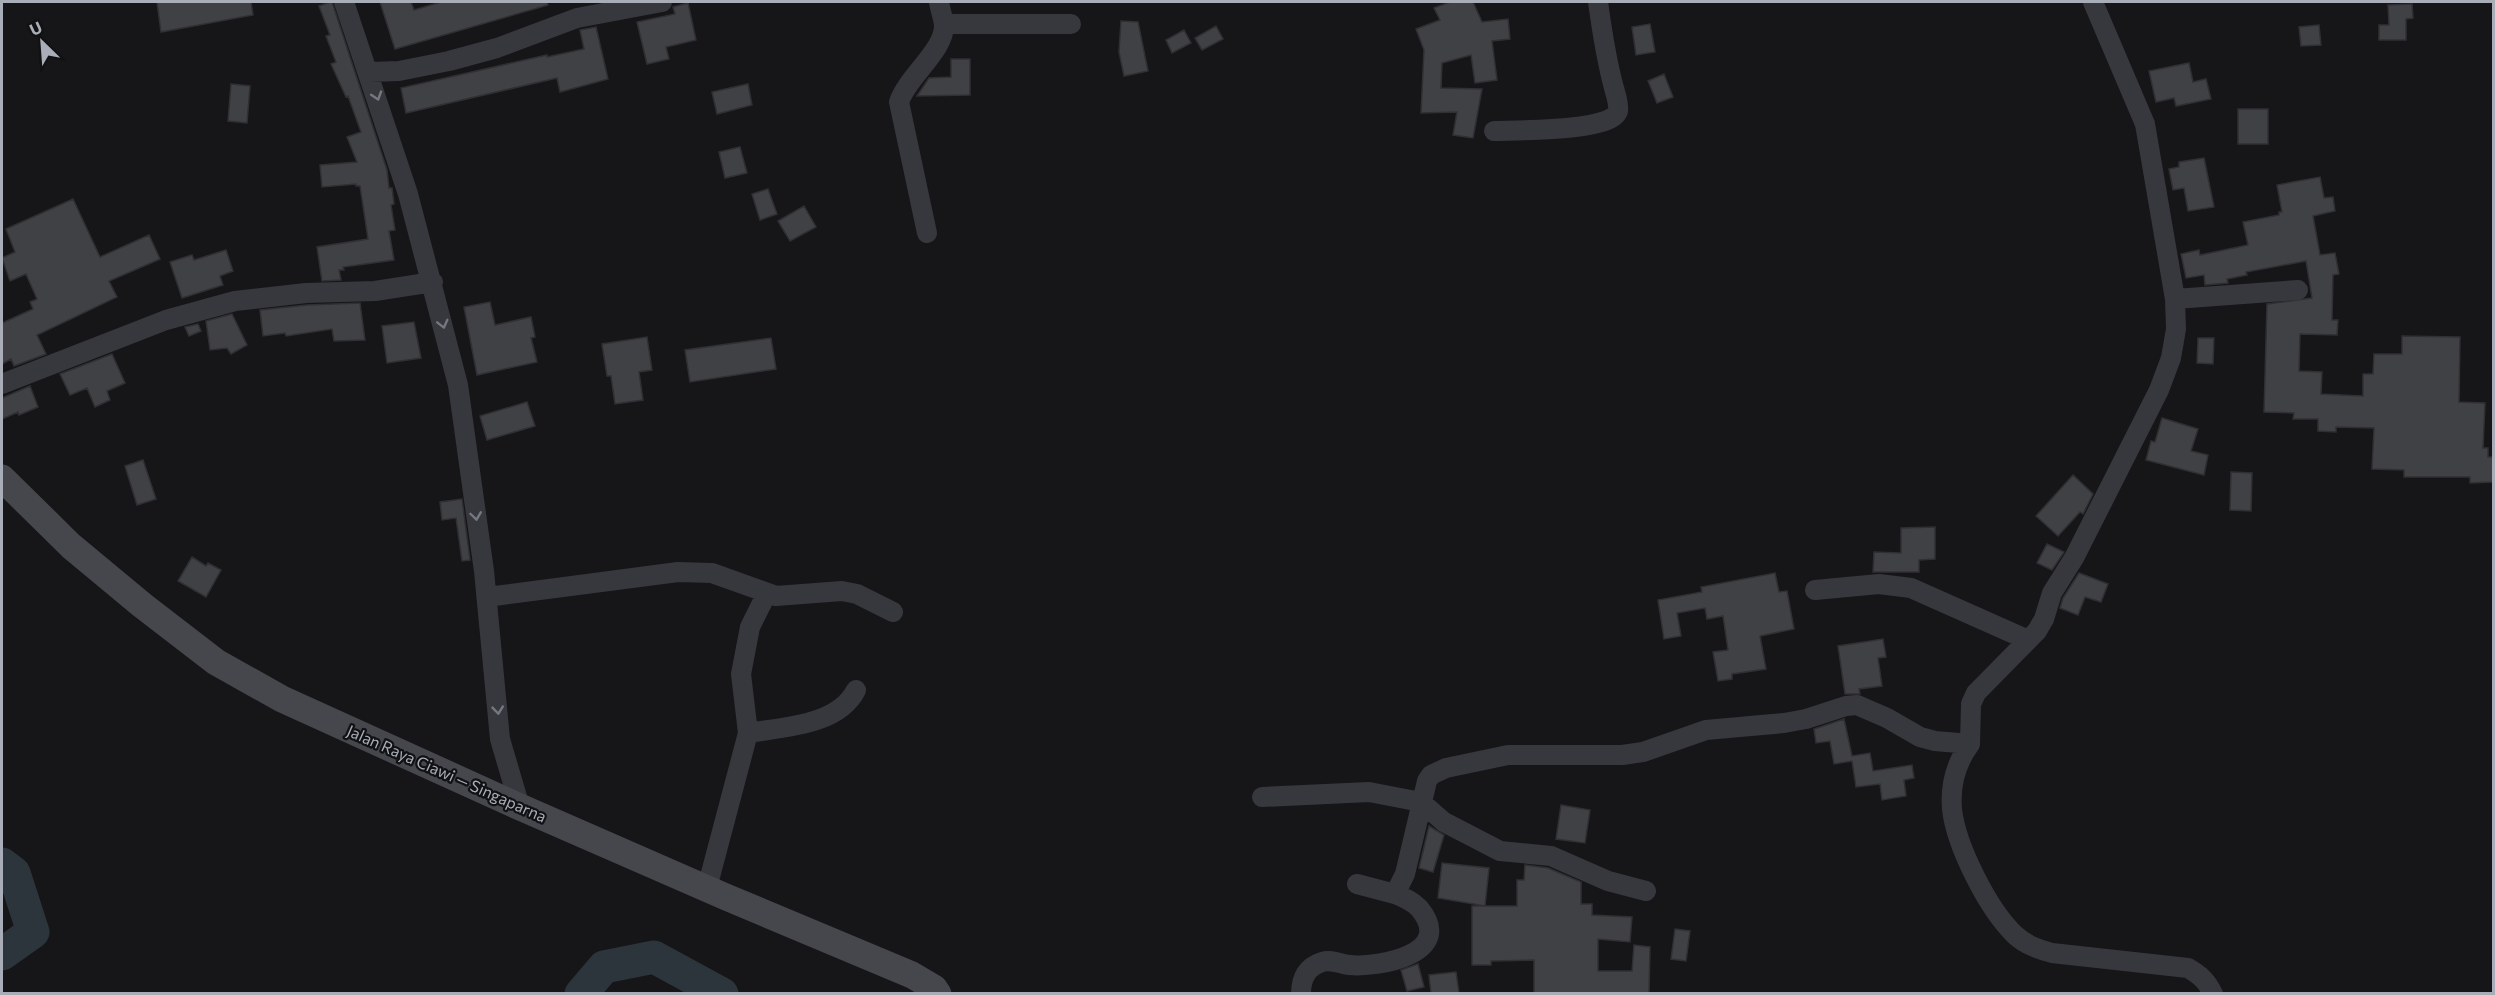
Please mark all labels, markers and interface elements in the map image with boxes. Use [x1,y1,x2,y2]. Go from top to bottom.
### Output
north arrow [12,12,72,72]
text: U [26,17,45,39]
one-way arrow [370,90,382,101]
one-way arrow [435,319,448,329]
one-way arrow [470,511,482,521]
one-way arrow [491,705,504,714]
street label: Jalan Raya Ciawi — Singaparna [344,720,550,826]

